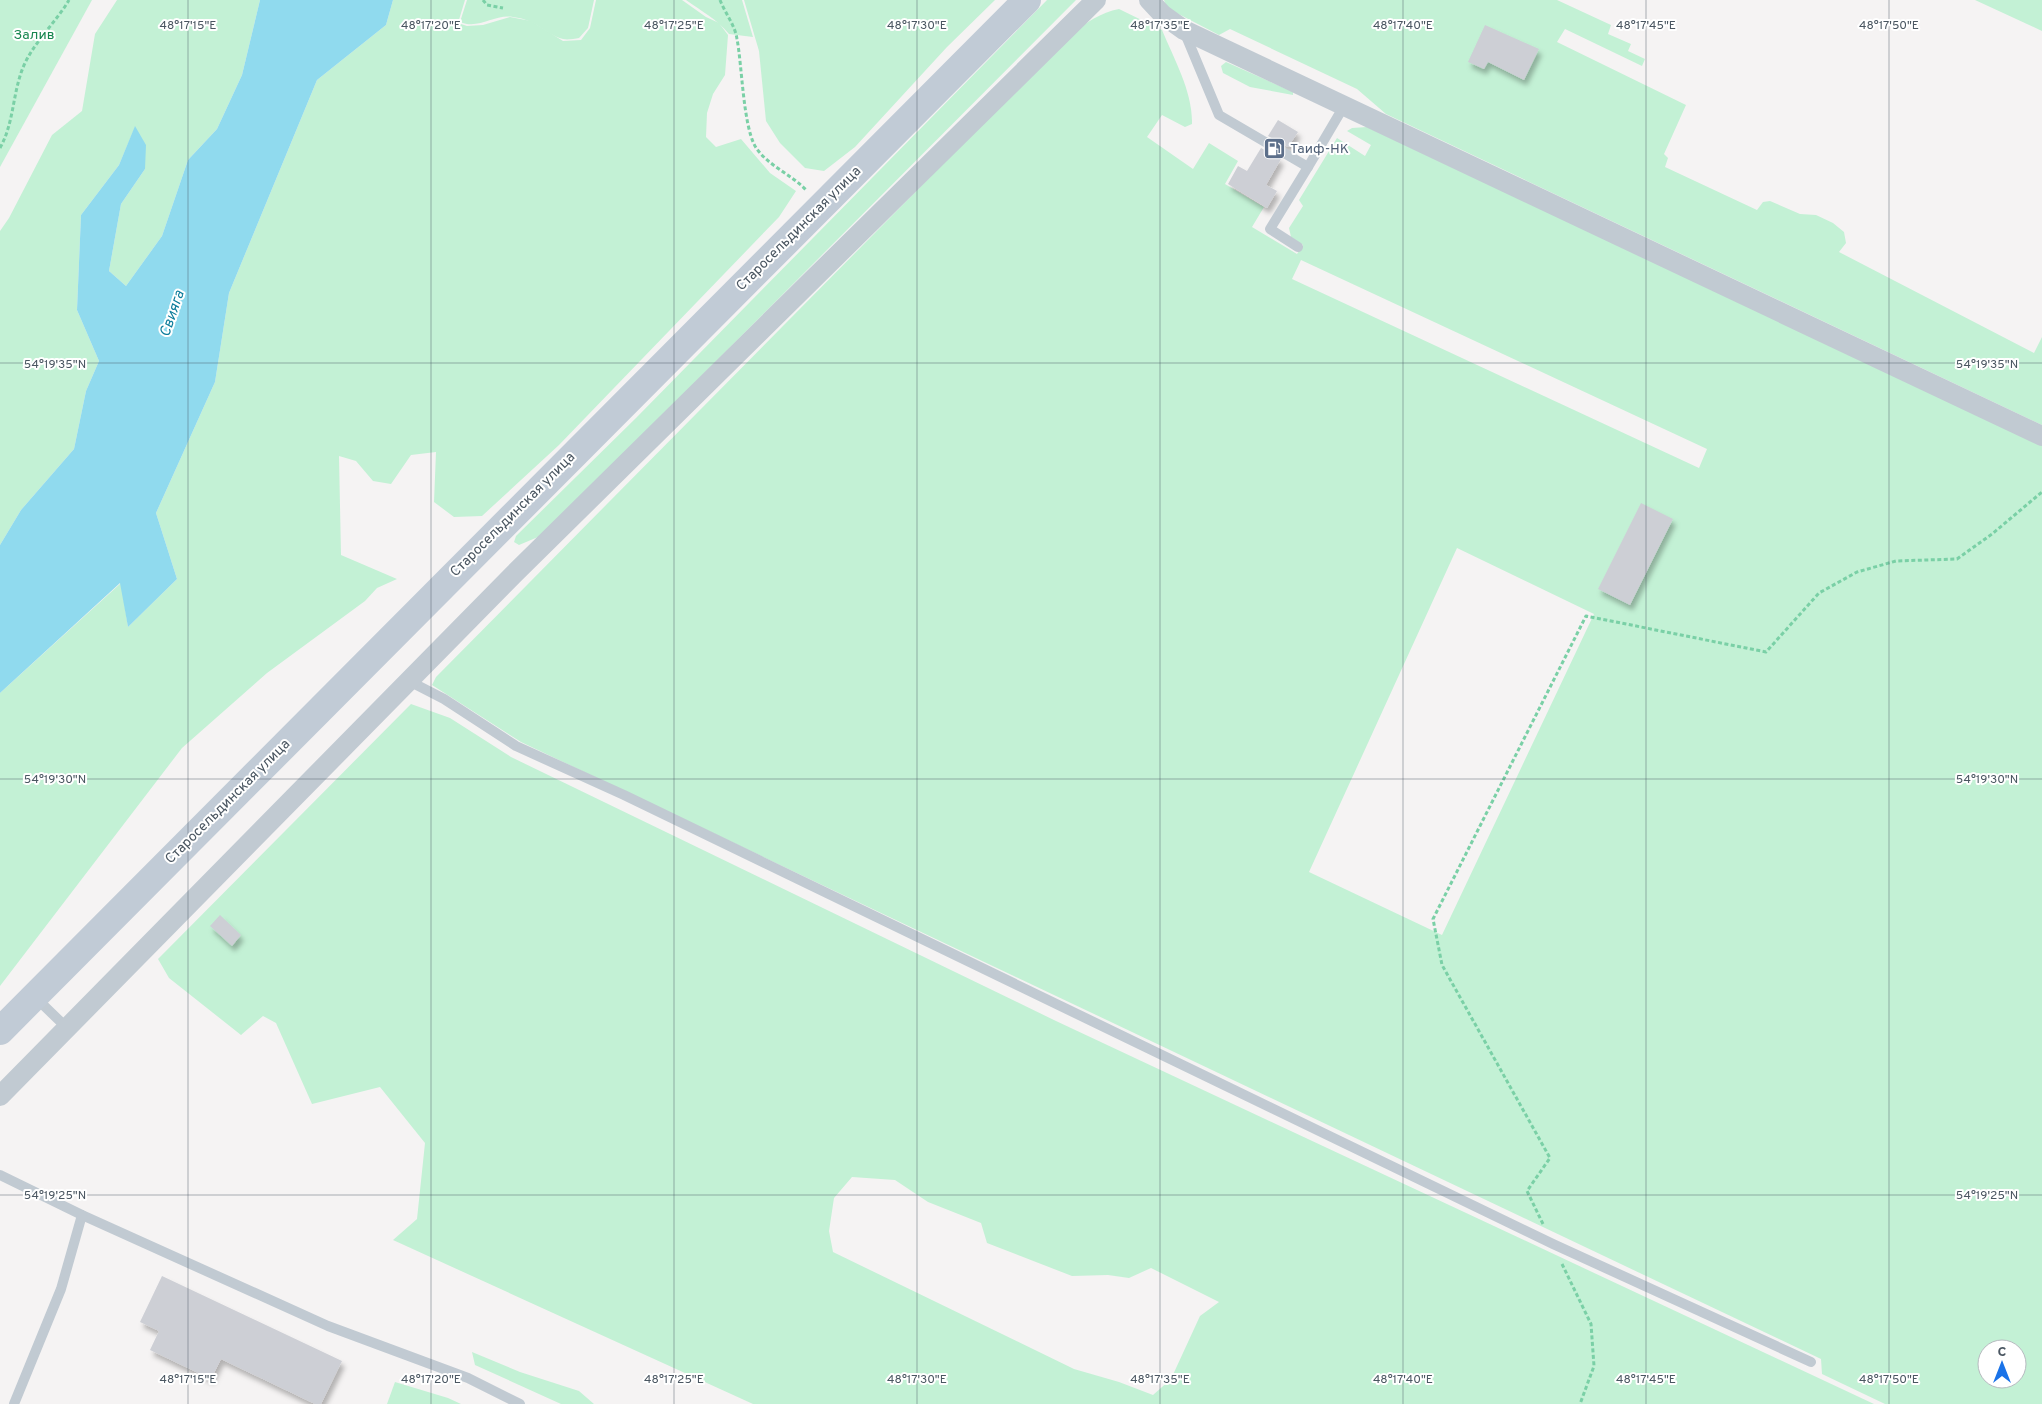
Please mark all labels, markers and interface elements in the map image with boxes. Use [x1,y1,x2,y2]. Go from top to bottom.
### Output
text: 48°17'15"E [160,18,216,34]
text: 48°17'20"E [401,18,461,34]
text: 48°17'25"E [644,18,704,34]
text: 48°17'30"E [887,18,947,34]
text: 48°17'35"E [1130,18,1190,34]
text: 48°17'40"E [1373,18,1433,34]
text: 48°17'45"E [1616,18,1676,34]
text: 48°17'50"E [1859,18,1919,34]
park label: Залив [13,27,55,44]
fuel station icon: Таиф-НК [1262,137,1286,161]
place label: Таиф-НК [1290,141,1349,158]
street label: Старосельдинская улица [733,163,865,295]
water label: Свияга [156,288,190,340]
text: 54°19'35"N [24,357,86,373]
text: 54°19'35"N [1956,357,2018,373]
street label: Старосельдинская улица [447,449,579,581]
street label: Старосельдинская улица [162,736,294,868]
text: 54°19'30"N [24,772,86,788]
text: 54°19'30"N [1956,772,2018,788]
text: 54°19'25"N [24,1188,86,1204]
text: 54°19'25"N [1956,1188,2018,1204]
north arrow [1977,1339,2027,1389]
text: С [1998,1344,2007,1361]
text: 48°17'15"E [160,1372,216,1388]
text: 48°17'20"E [401,1372,461,1388]
text: 48°17'25"E [644,1372,704,1388]
text: 48°17'30"E [887,1372,947,1388]
text: 48°17'35"E [1130,1372,1190,1388]
text: 48°17'40"E [1373,1372,1433,1388]
text: 48°17'45"E [1616,1372,1676,1388]
text: 48°17'50"E [1859,1372,1919,1388]

